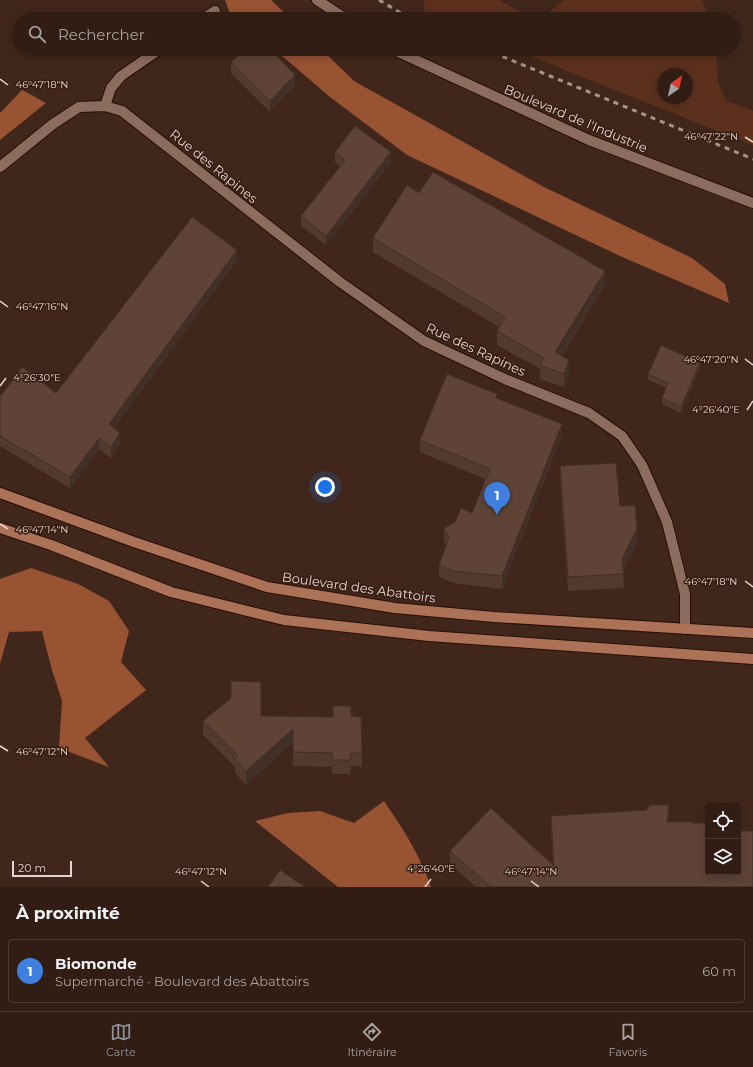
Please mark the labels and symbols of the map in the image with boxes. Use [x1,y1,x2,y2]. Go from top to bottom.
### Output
north arrow [657,68,693,104]
text: 46°47'18"N [16,78,68,91]
street label: Boulevard de l'Industrie [502,81,650,156]
street label: Rue des Rapines [167,126,261,206]
text: 46°47'22"N [684,130,738,143]
text: 46°47'16"N [16,300,68,313]
street label: Rue des Rapines [424,319,528,379]
text: 46°47'20"N [683,353,739,366]
text: 4°26'30"E [13,371,61,384]
text: 4°26'40"E [692,403,740,416]
your location [315,477,335,497]
pin: 1 [484,482,510,515]
text: 46°47'14"N [16,523,68,536]
street label: Boulevard des Abattoirs [281,568,437,606]
text: 46°47'18"N [685,575,737,588]
text: 46°47'12"N [16,745,68,758]
scale bar [12,859,72,878]
text: 4°26'40"E [407,862,455,875]
text: 46°47'12"N [175,865,227,878]
text: 46°47'14"N [505,865,557,878]

